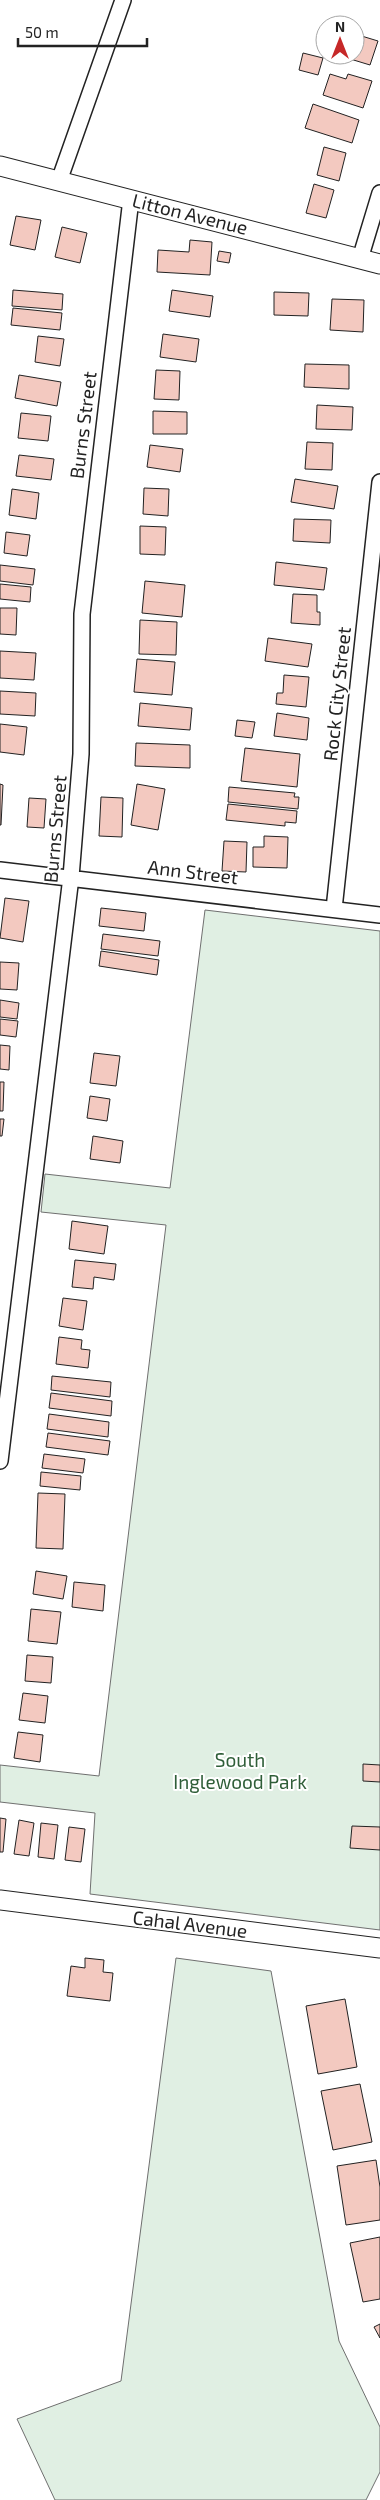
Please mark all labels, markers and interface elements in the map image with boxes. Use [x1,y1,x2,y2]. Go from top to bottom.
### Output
scale bar [18,15,146,47]
north arrow [315,15,365,65]
text: N [335,18,345,35]
text: 50 m [25,23,59,41]
street label: Litton Avenue [130,188,250,239]
street label: Burns Street [65,370,100,480]
street label: Rock City Street [318,626,355,762]
street label: Burns Street [38,774,71,884]
street label: Ann Street [147,855,240,888]
park label: South Inglewood Park [173,1748,307,1793]
street label: Cahal Avenue [131,1905,249,1942]

